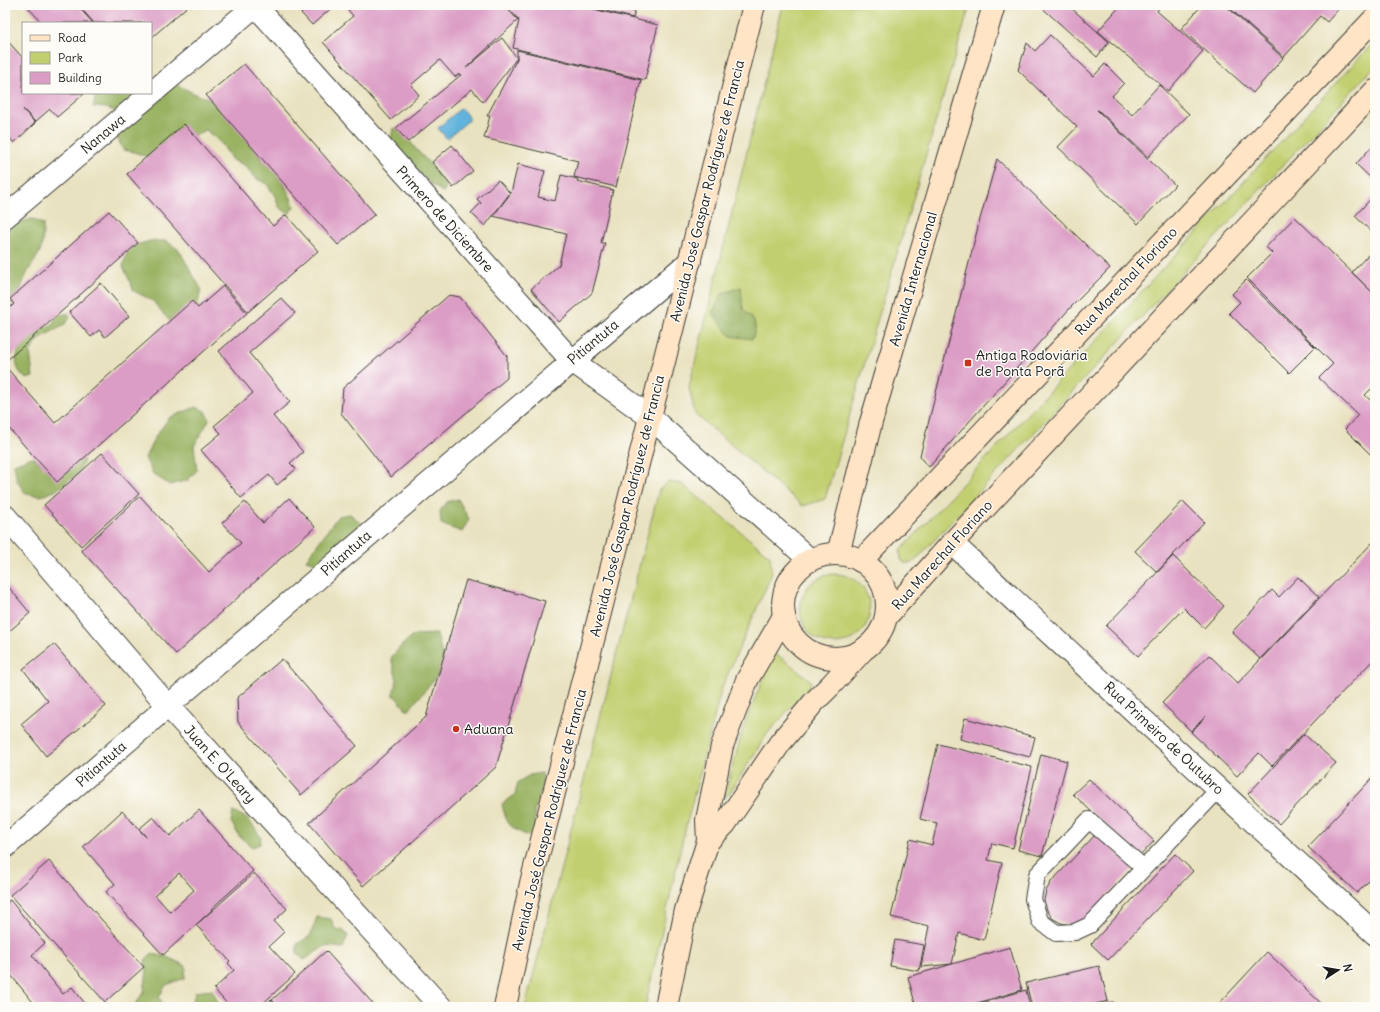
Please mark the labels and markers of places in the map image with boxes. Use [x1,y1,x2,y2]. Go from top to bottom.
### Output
place label: Antiga Rodoviária de Ponta Porã [976,346,1087,380]
marker: Antiga Rodoviária de Ponta Porã [963,358,973,368]
place label: Aduana [464,720,513,738]
marker: Aduana [451,724,461,734]

